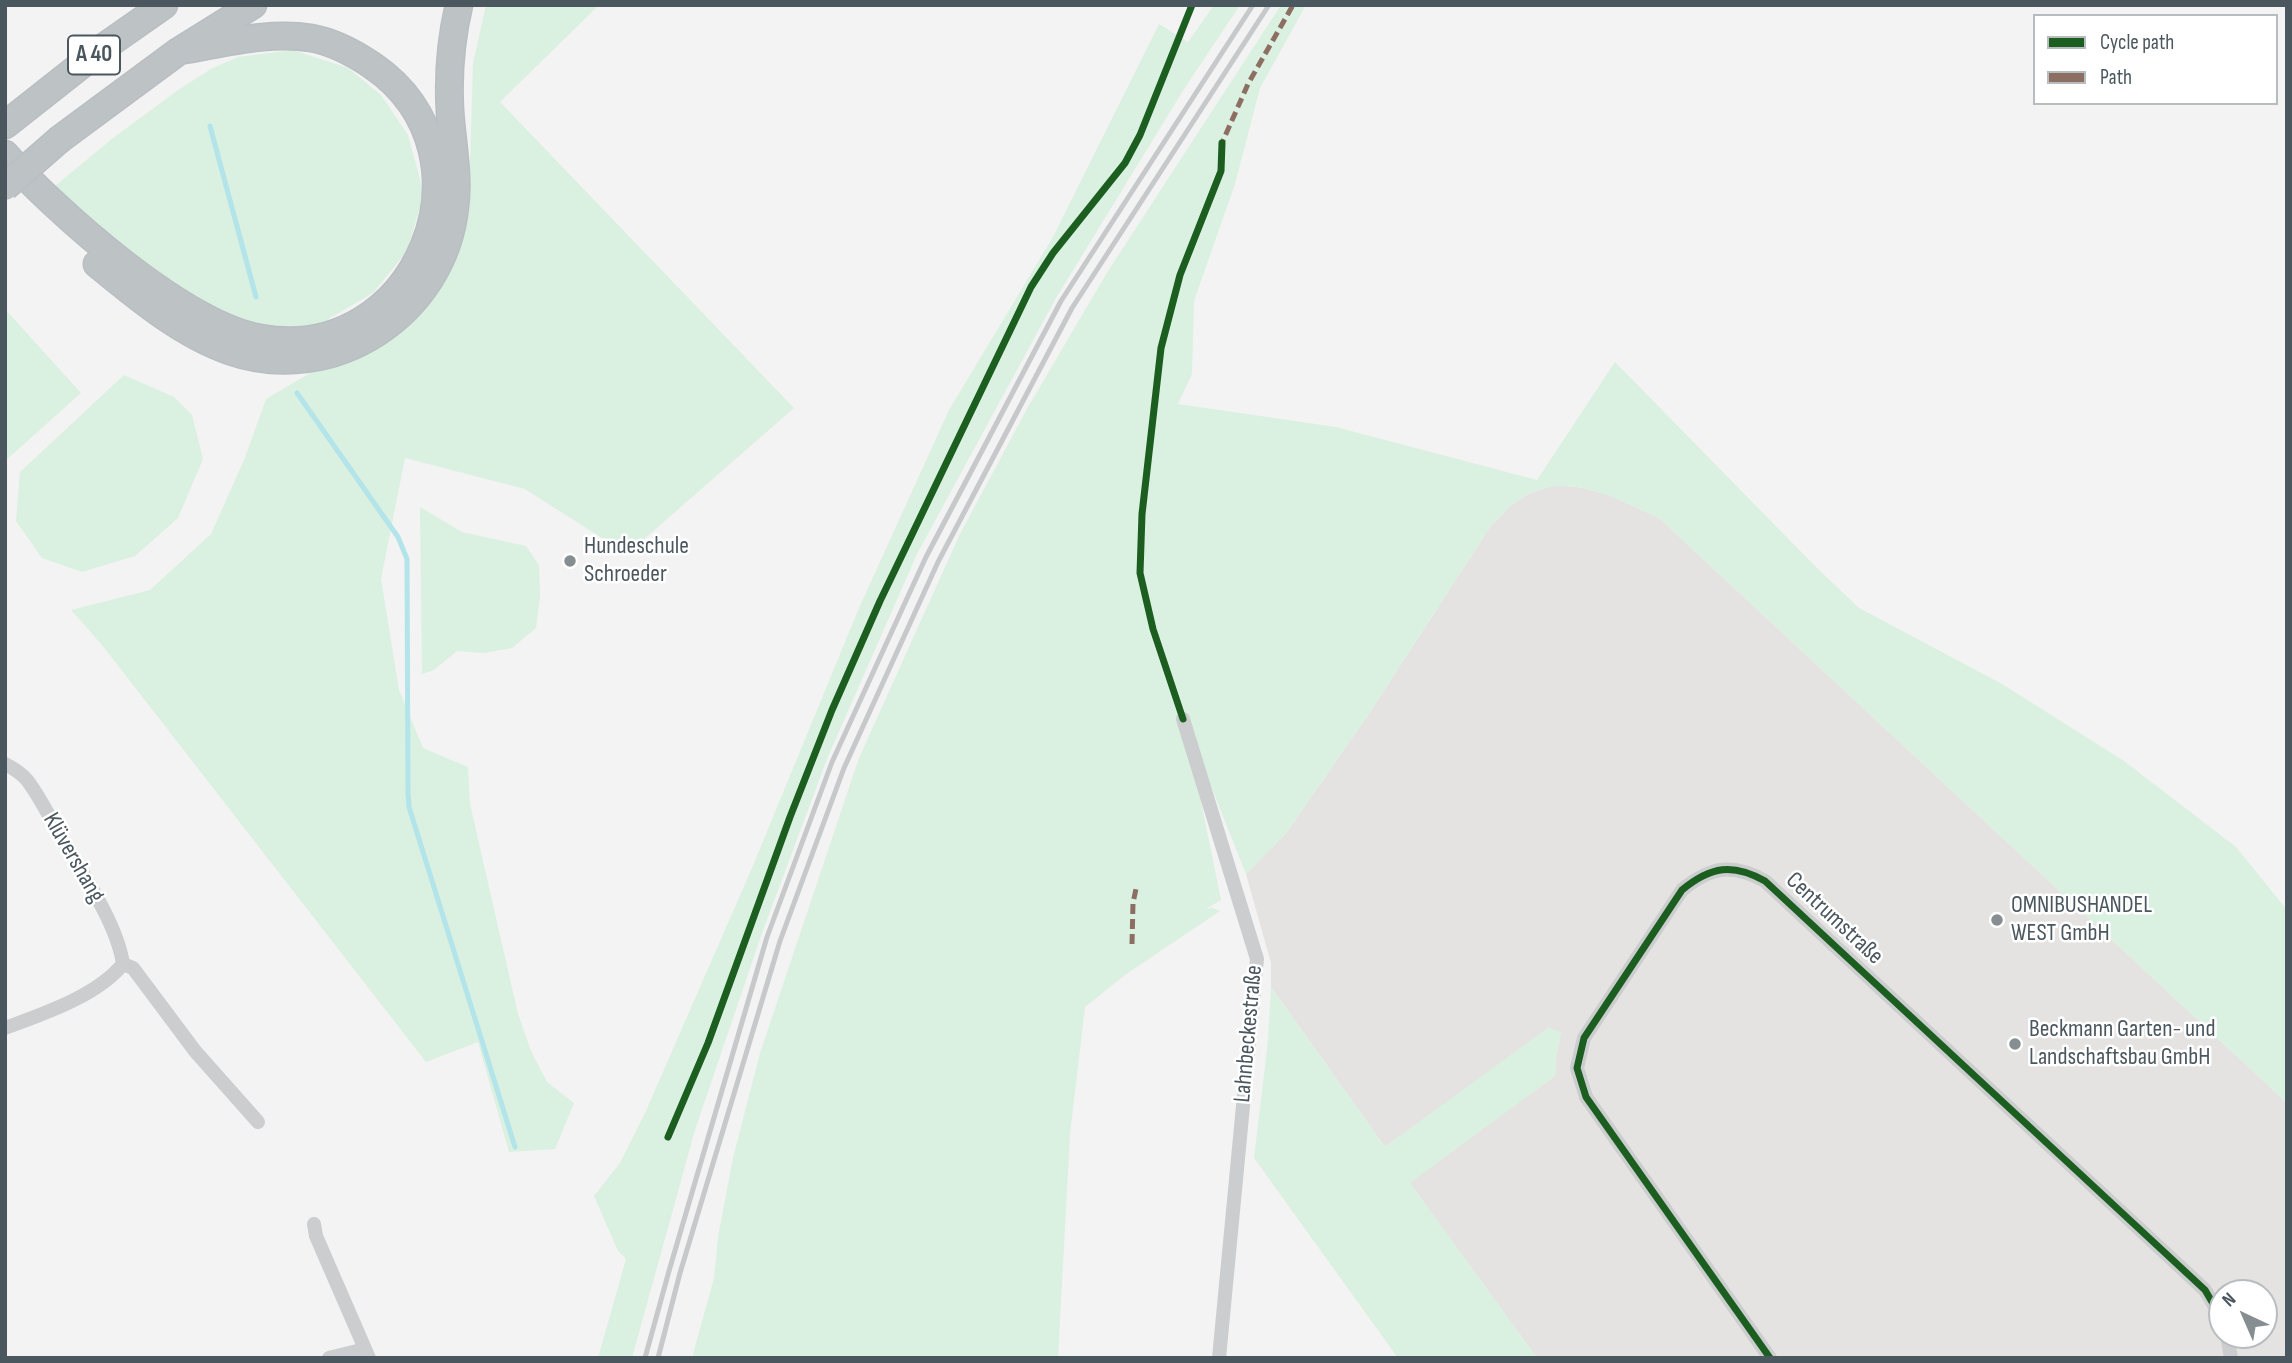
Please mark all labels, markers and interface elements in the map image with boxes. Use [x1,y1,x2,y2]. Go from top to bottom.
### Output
legend [2033,14,2278,105]
text: Cycle path [2100,30,2174,55]
road number: A 40 [68,36,120,74]
text: Path [2100,65,2132,90]
place label: Hundeschule Schroeder [584,533,689,589]
marker: Hundeschule Schroeder [562,553,578,569]
street label: Klüvershang [36,808,110,908]
street label: Centrumstraße [1779,867,1889,971]
place label: OMNIBUSHANDEL WEST GmbH [2011,892,2152,948]
marker: OMNIBUSHANDEL WEST GmbH [1989,912,2005,928]
street label: Lahnbeckestraße [1229,964,1269,1104]
place label: Beckmann Garten- und Landschaftsbau GmbH [2029,1016,2215,1072]
marker: Beckmann Garten- und Landschaftsbau GmbH [2007,1036,2023,1052]
north arrow [2208,1279,2278,1349]
text: N [2218,1288,2241,1312]

